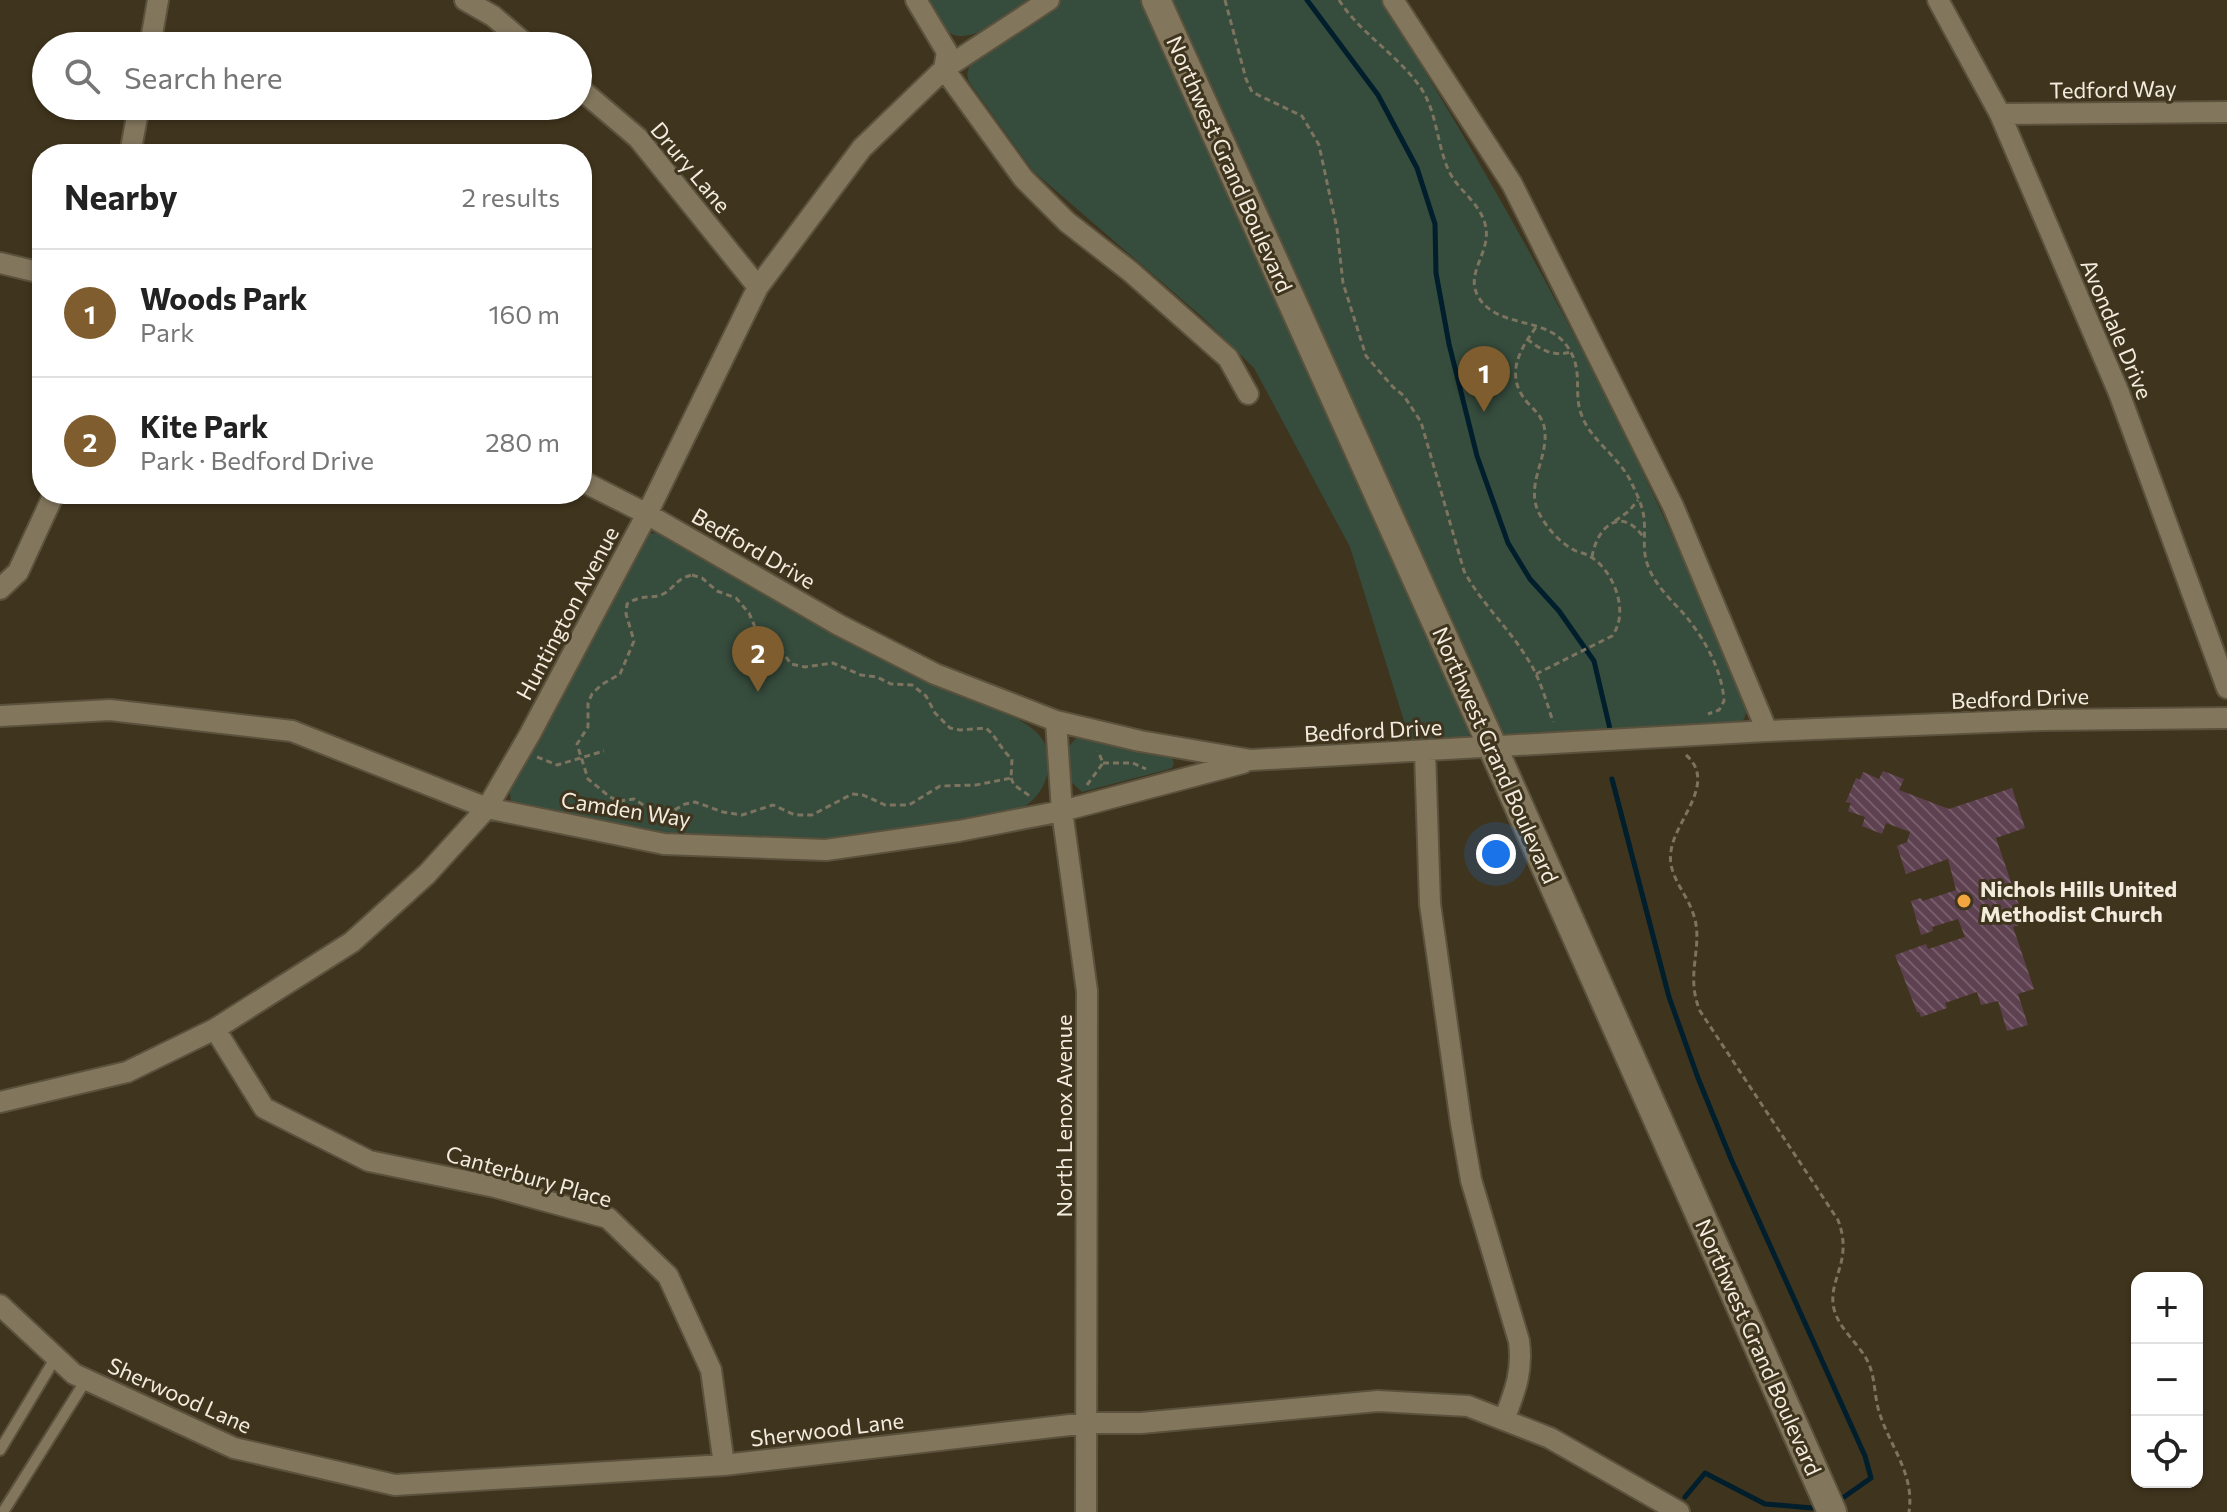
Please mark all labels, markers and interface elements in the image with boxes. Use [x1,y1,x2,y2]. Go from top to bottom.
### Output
search box [32,32,592,120]
street label: Northwest Grand Boulevard [1161,32,1299,296]
icon: search [60,54,104,98]
text: Search here [124,58,283,95]
street label: Tedford Way [2049,74,2177,104]
street label: Drury Lane [645,116,737,218]
text: Nearby [64,175,178,217]
text: 2 results [462,181,560,212]
street label: Avondale Drive [2075,255,2159,403]
text: Woods Park [140,279,307,316]
text: 1 [84,298,96,329]
text: 160 m [488,298,560,329]
text: Park [140,316,194,347]
pin: 1 [1458,346,1510,412]
text: Kite Park [140,407,268,444]
text: 2 [83,426,97,457]
text: 280 m [485,426,560,457]
text: Park · Bedford Drive [140,444,374,475]
street label: Bedford Drive [687,502,821,594]
street label: Huntington Avenue [510,522,624,704]
street label: Northwest Grand Boulevard [1427,623,1565,887]
pin: 2 [732,626,784,692]
street label: Bedford Drive [1950,682,2090,714]
street label: Bedford Drive [1303,713,1443,747]
street label: Camden Way [559,785,693,833]
your location [1476,834,1516,874]
place label: Nichols Hills United Methodist Church [1980,875,2177,927]
marker: Nichols Hills United Methodist Church [1955,892,1973,910]
street label: North Lenox Avenue [1050,1014,1077,1218]
street label: Canterbury Place [443,1139,615,1213]
street label: Northwest Grand Boulevard [1690,1215,1828,1479]
map controls [2131,1272,2203,1488]
button: + [2131,1272,2203,1344]
button: − [2131,1344,2203,1416]
street label: Sherwood Lane [104,1351,256,1439]
street label: Sherwood Lane [749,1406,905,1452]
button: locate [2131,1416,2203,1488]

